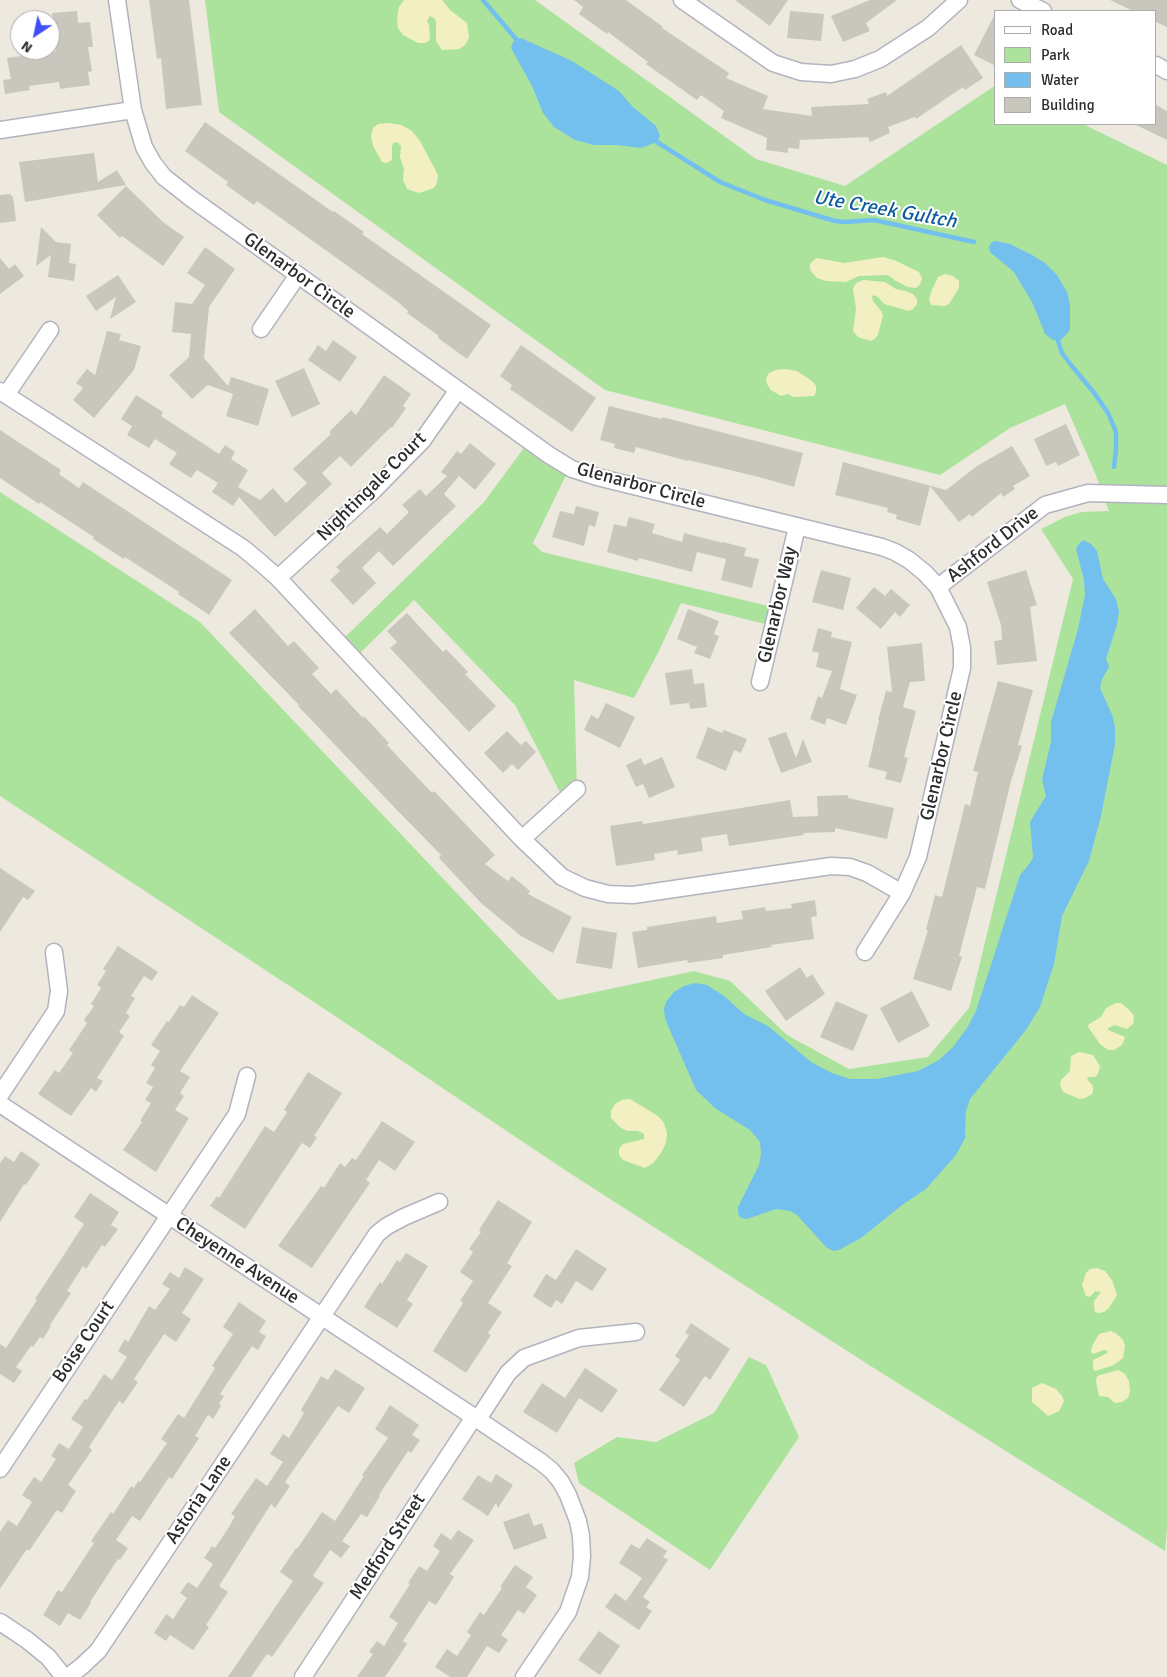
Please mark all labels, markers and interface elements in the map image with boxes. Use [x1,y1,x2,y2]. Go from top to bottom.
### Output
north arrow [10,10,60,60]
legend [994,10,1157,125]
text: Road [1041,21,1073,39]
text: N [18,37,36,57]
text: Park [1041,46,1070,64]
text: Water [1041,71,1079,89]
text: Building [1041,96,1095,114]
water label: Ute Creek Gultch [812,186,958,234]
street label: Glenarbor Circle [239,228,359,324]
street label: Nightingale Court [313,428,431,546]
street label: Glenarbor Circle [574,458,708,514]
street label: Ashford Drive [943,502,1043,588]
street label: Glenarbor Way [754,545,802,665]
street label: Glenarbor Circle [916,689,968,823]
street label: Cheyenne Avenue [171,1212,303,1310]
street label: Boise Court [48,1297,120,1387]
street label: Astoria Lane [161,1451,237,1549]
street label: Medford Street [345,1490,431,1604]

